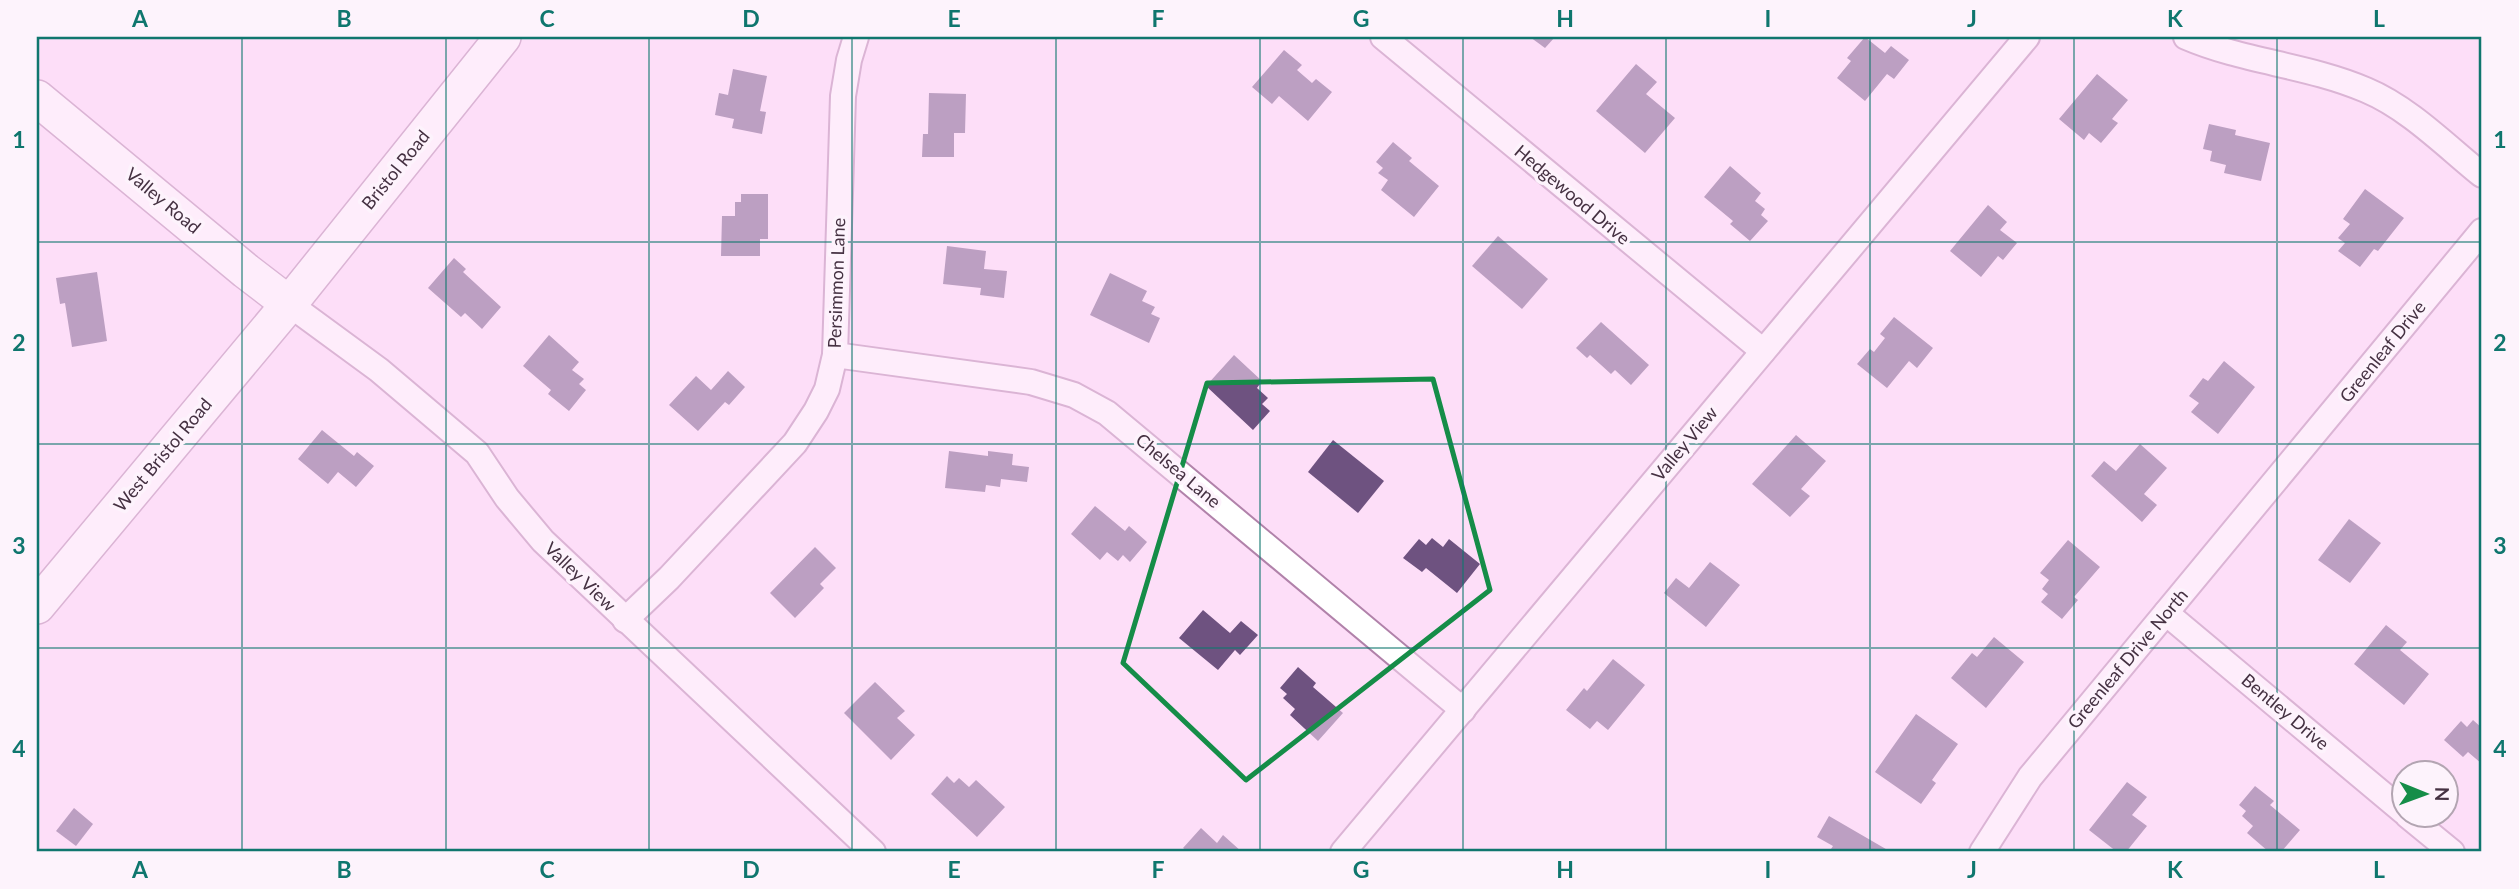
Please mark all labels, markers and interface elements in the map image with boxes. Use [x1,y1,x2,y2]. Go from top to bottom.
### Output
text: A [131,4,149,32]
text: B [336,4,352,32]
text: C [539,4,555,32]
text: D [742,4,760,32]
text: E [947,4,961,32]
text: F [1151,4,1165,32]
text: G [1353,4,1369,32]
text: H [1556,4,1574,32]
text: I [1765,4,1771,32]
text: J [1967,4,1977,32]
text: K [2167,4,2183,32]
text: L [2373,4,2385,32]
text: 1 [12,125,26,153]
street label: Bristol Road [357,125,434,213]
text: 1 [2493,125,2507,153]
street label: Hedgewood Drive [1511,140,1635,249]
street label: Valley Road [122,163,206,238]
street label: Persimmon Lane [823,217,849,349]
street label: Greenleaf Drive [2335,296,2430,407]
text: 2 [12,328,26,356]
text: 2 [2493,328,2507,356]
street label: West Bristol Road [108,393,216,516]
street label: Valley View [1647,402,1722,485]
street label: Chelsea Lane [1132,428,1226,512]
text: 3 [12,531,26,559]
text: 3 [2493,531,2507,559]
street label: Valley View [541,537,621,616]
street label: Greenleaf Drive North [2062,584,2192,733]
street label: Bentley Drive [2237,668,2334,754]
text: 4 [12,734,26,762]
text: 4 [2493,734,2507,762]
north arrow [2390,760,2460,830]
text: N [2431,787,2454,802]
text: A [131,855,149,883]
text: B [336,855,352,883]
text: C [539,855,555,883]
text: D [742,855,760,883]
text: E [947,855,961,883]
text: F [1151,855,1165,883]
text: G [1353,855,1369,883]
text: H [1556,855,1574,883]
text: I [1765,855,1771,883]
text: J [1967,855,1977,883]
text: K [2167,855,2183,883]
text: L [2373,855,2385,883]

